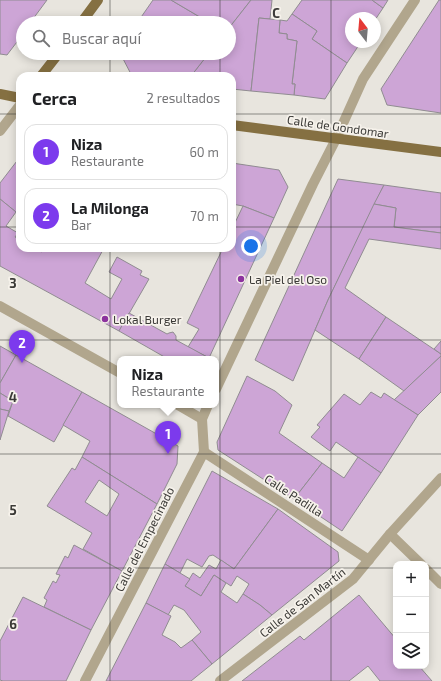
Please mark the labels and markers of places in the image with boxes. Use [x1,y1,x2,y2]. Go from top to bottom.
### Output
place label: La Piel del Oso [249,272,327,286]
marker: La Piel del Oso [236,274,246,284]
place label: Lokal Burger [113,312,182,326]
marker: Lokal Burger [100,314,110,324]
pin: 2 [9,330,35,363]
pin: 1 [155,421,181,454]

